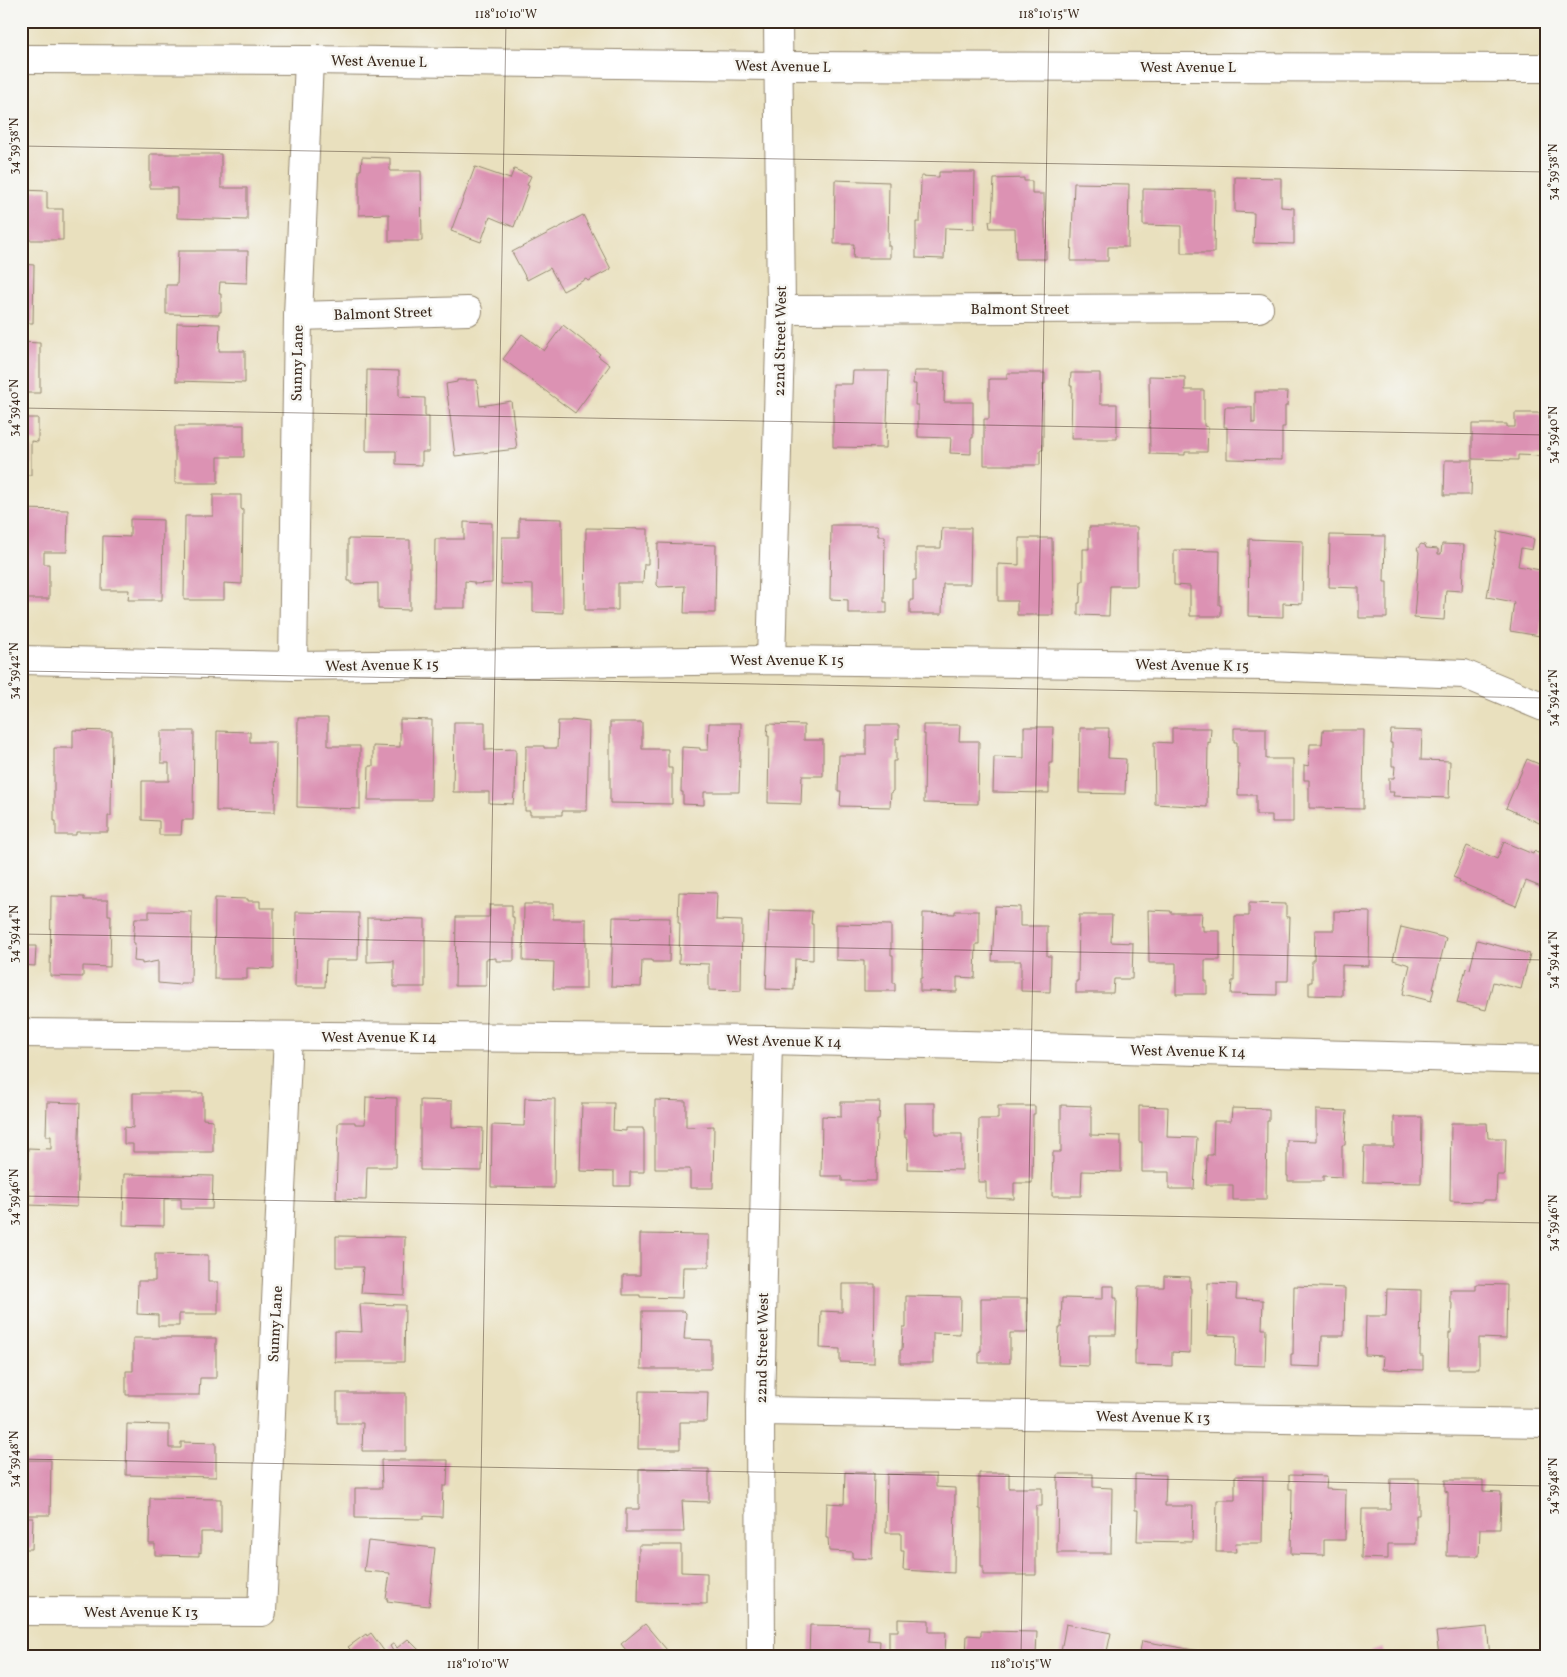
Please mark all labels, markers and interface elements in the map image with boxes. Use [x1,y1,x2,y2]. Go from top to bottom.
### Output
text: 118°10'10"W [475,7,537,23]
text: 118°10'15"W [1018,7,1080,23]
street label: West Avenue L [331,51,428,74]
street label: West Avenue L [735,56,832,79]
street label: West Avenue L [1140,58,1237,79]
text: 34°39'38"N [7,117,23,175]
text: 34°39'38"N [1546,143,1562,201]
street label: 22nd Street West [770,285,793,397]
street label: Balmont Street [970,300,1070,321]
street label: Balmont Street [333,302,433,327]
street label: Sunny Lane [287,325,310,402]
text: 34°39'40"N [7,379,23,437]
text: 34°39'40"N [1546,406,1562,464]
text: 34°39'42"N [7,642,23,700]
street label: West Avenue K 15 [730,651,844,672]
street label: West Avenue K 15 [325,655,439,678]
street label: West Avenue K 15 [1135,655,1249,678]
text: 34°39'42"N [1546,669,1562,727]
text: 34°39'44"N [7,905,23,963]
text: 34°39'44"N [1546,931,1562,989]
street label: West Avenue K 14 [321,1028,437,1049]
street label: West Avenue K 14 [726,1031,842,1054]
street label: West Avenue K 14 [1130,1041,1246,1064]
text: 34°39'46"N [7,1168,23,1225]
text: 34°39'46"N [1546,1194,1562,1251]
street label: Sunny Lane [264,1285,289,1363]
street label: 22nd Street West [752,1292,775,1404]
street label: West Avenue K 13 [1096,1407,1210,1430]
text: 34°39'48"N [7,1431,23,1487]
text: 34°39'48"N [1546,1458,1562,1514]
street label: West Avenue K 13 [84,1603,198,1624]
text: 118°10'10"W [447,1657,509,1673]
text: 118°10'15"W [990,1657,1052,1673]

